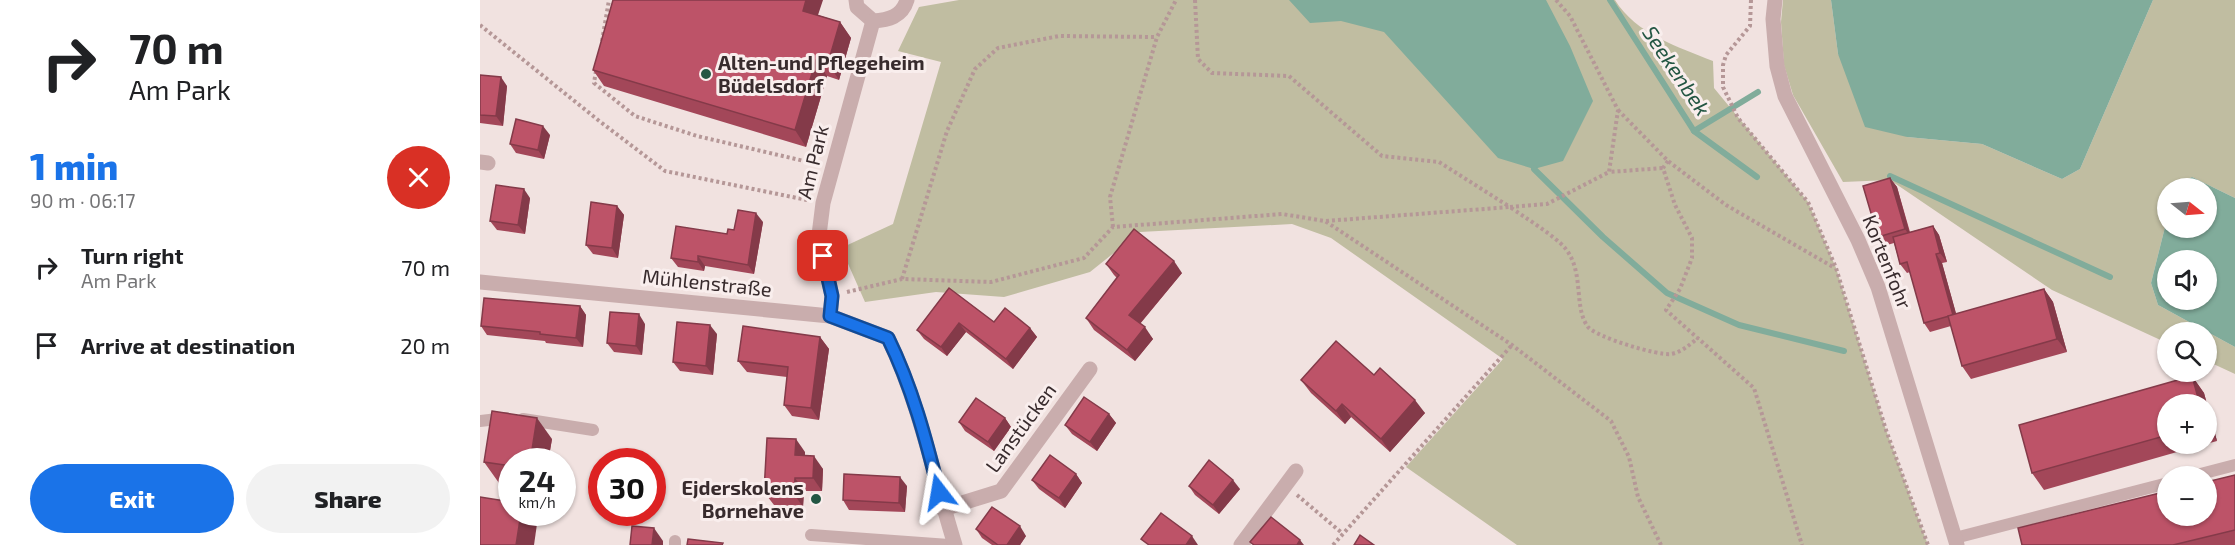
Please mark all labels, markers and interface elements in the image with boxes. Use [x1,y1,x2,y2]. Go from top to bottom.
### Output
water label: Seekenbek [1638,21,1716,120]
text: 70 m [129,22,224,72]
icon: right [30,24,108,102]
place label: Alten-und Pflegeheim Büdelsdorf [718,50,925,97]
marker: Alten-und Pflegeheim Büdelsdorf [699,67,713,81]
text: Am Park [129,73,231,105]
street label: Am Park [791,122,833,201]
text: 1 min [30,144,118,187]
button: close [387,146,450,209]
north arrow [2157,178,2217,238]
map controls [2157,178,2217,526]
text: 90 m · 06:17 [30,188,136,212]
street label: Kortenfohr [1858,211,1918,312]
pin [797,230,848,281]
icon: arrive [806,239,839,272]
text: Turn right [81,242,183,268]
button: sound [2157,250,2217,310]
icon: right [30,251,63,284]
text: 70 m [401,254,450,280]
street label: Mühlenstraße [641,263,773,301]
text: Am Park [81,268,156,292]
button: search [2157,322,2217,382]
icon: arrive [30,329,63,362]
text: Arrive at destination [81,332,295,358]
text: 20 m [400,332,450,358]
street label: Lanstücken [980,378,1060,477]
button: + [2157,394,2217,454]
speed limit sign: 30 [588,448,666,526]
position arrow [907,460,971,524]
text: 24 [519,462,555,498]
button: Exit [30,464,234,533]
button: Share [246,464,450,533]
button: − [2157,466,2217,526]
place label: Ejderskolens Børnehave [681,475,804,522]
marker: Ejderskolens Børnehave [809,492,823,506]
text: km/h [518,493,556,511]

